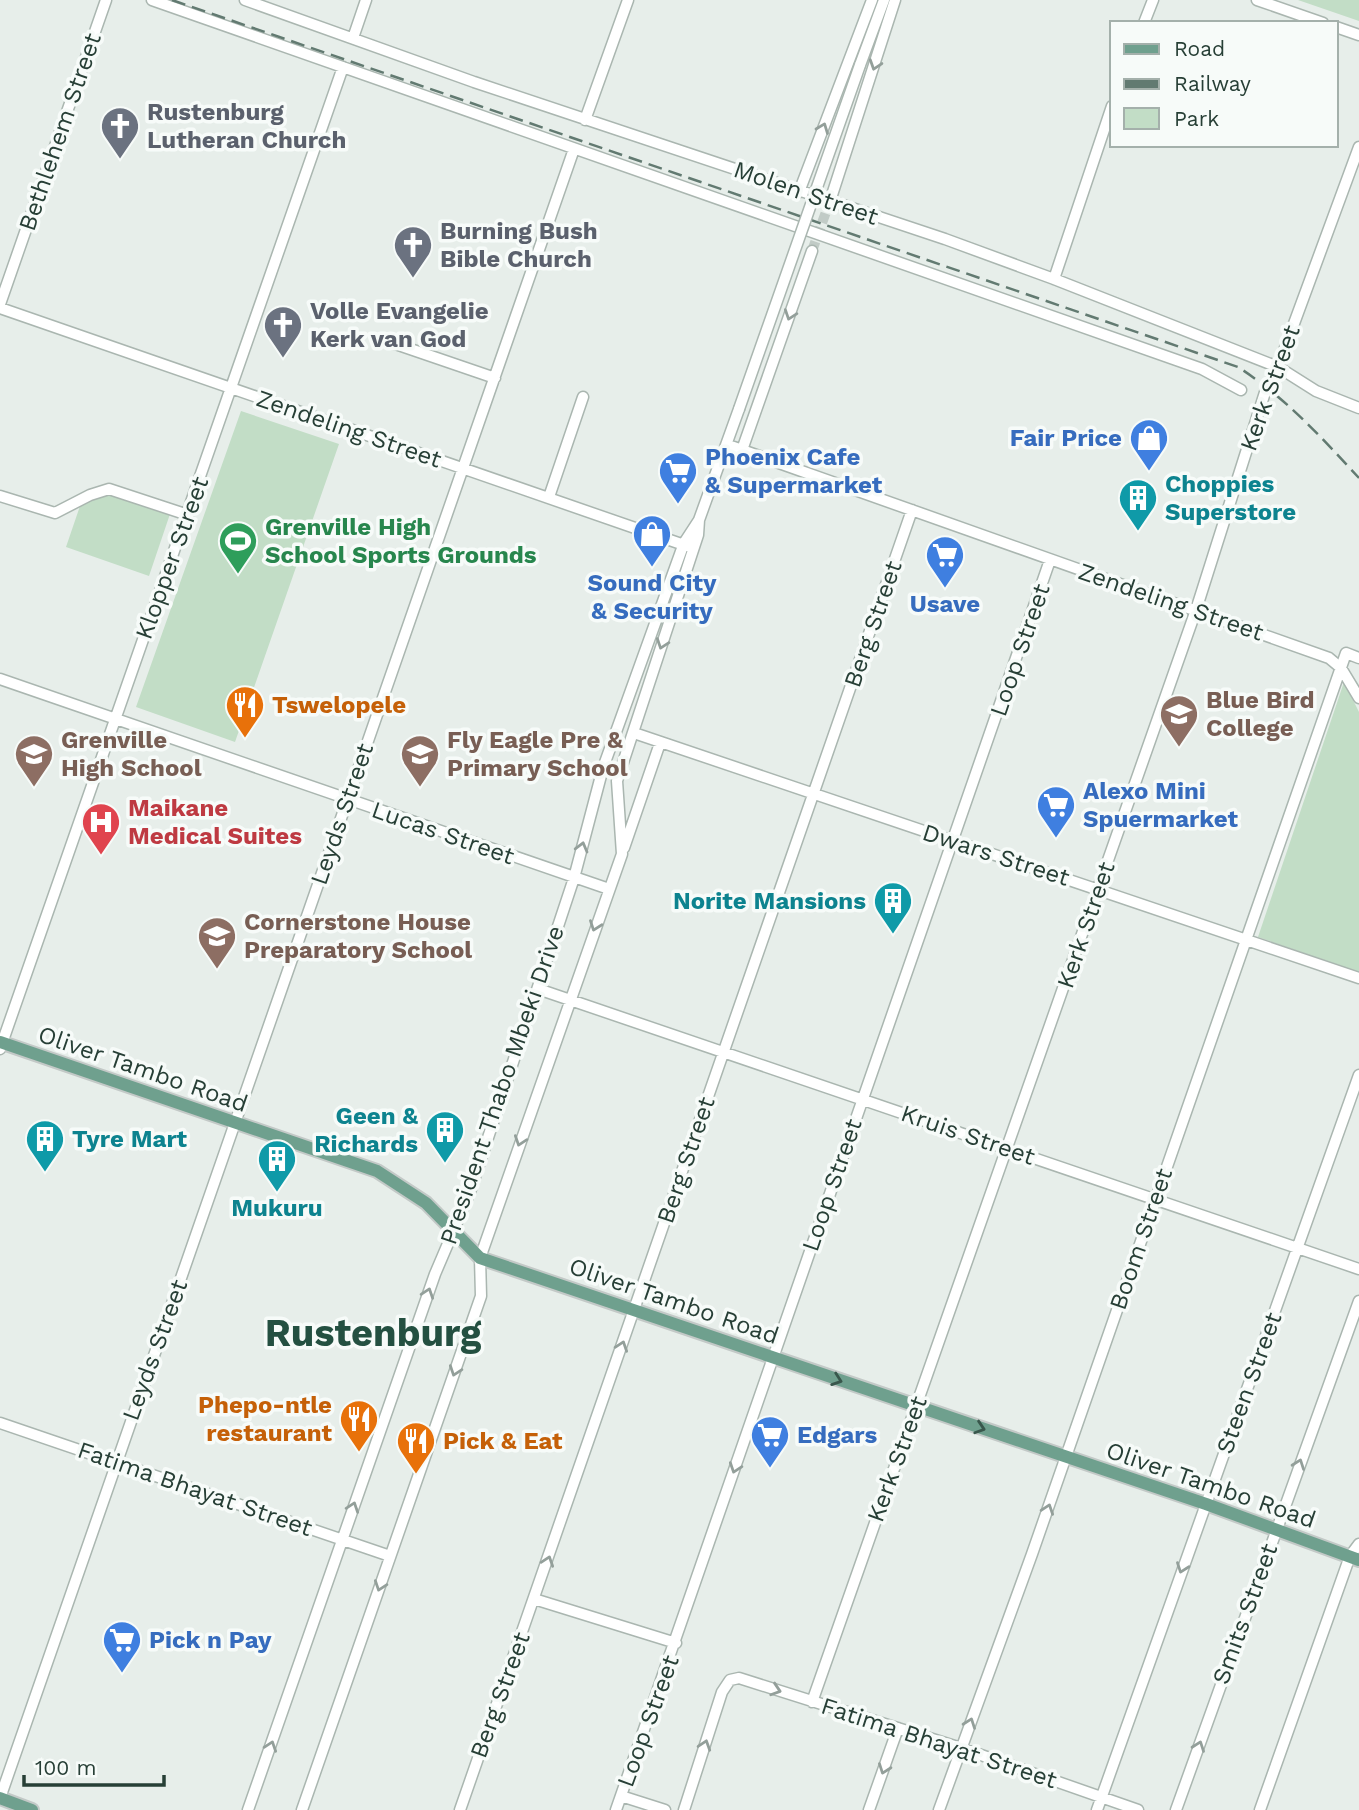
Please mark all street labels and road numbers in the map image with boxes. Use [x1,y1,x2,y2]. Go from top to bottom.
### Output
street label: Bethlehem Street [13,29,107,235]
street label: Molen Street [730,155,882,231]
street label: Kerk Street [1234,321,1306,455]
street label: Zendeling Street [253,384,445,474]
street label: Klopper Street [130,473,214,643]
street label: Berg Street [838,557,908,691]
street label: Zendeling Street [1075,557,1267,647]
street label: Loop Street [984,580,1056,720]
street label: Leyds Street [305,740,379,888]
street label: Lucas Street [368,796,518,870]
street label: Dwars Street [919,818,1073,892]
street label: Kerk Street [1051,858,1121,992]
street label: President Thabo Mbeki Drive [434,922,570,1248]
street label: Oliver Tambo Road [35,1020,251,1118]
street label: Berg Street [651,1093,721,1227]
street label: Kruis Street [897,1099,1039,1171]
street label: Loop Street [796,1115,868,1255]
street label: Boom Street [1104,1165,1178,1313]
street label: Oliver Tambo Road [566,1252,782,1350]
street label: Leyds Street [117,1276,193,1424]
street label: Steen Street [1210,1308,1288,1458]
street label: Kerk Street [861,1392,933,1526]
street label: Fatima Bhayat Street [74,1436,316,1542]
street label: Oliver Tambo Road [1103,1436,1319,1534]
street label: Smits Street [1207,1540,1283,1688]
street label: Berg Street [464,1628,536,1762]
street label: Loop Street [611,1651,685,1791]
street label: Fatima Bhayat Street [818,1692,1060,1794]

